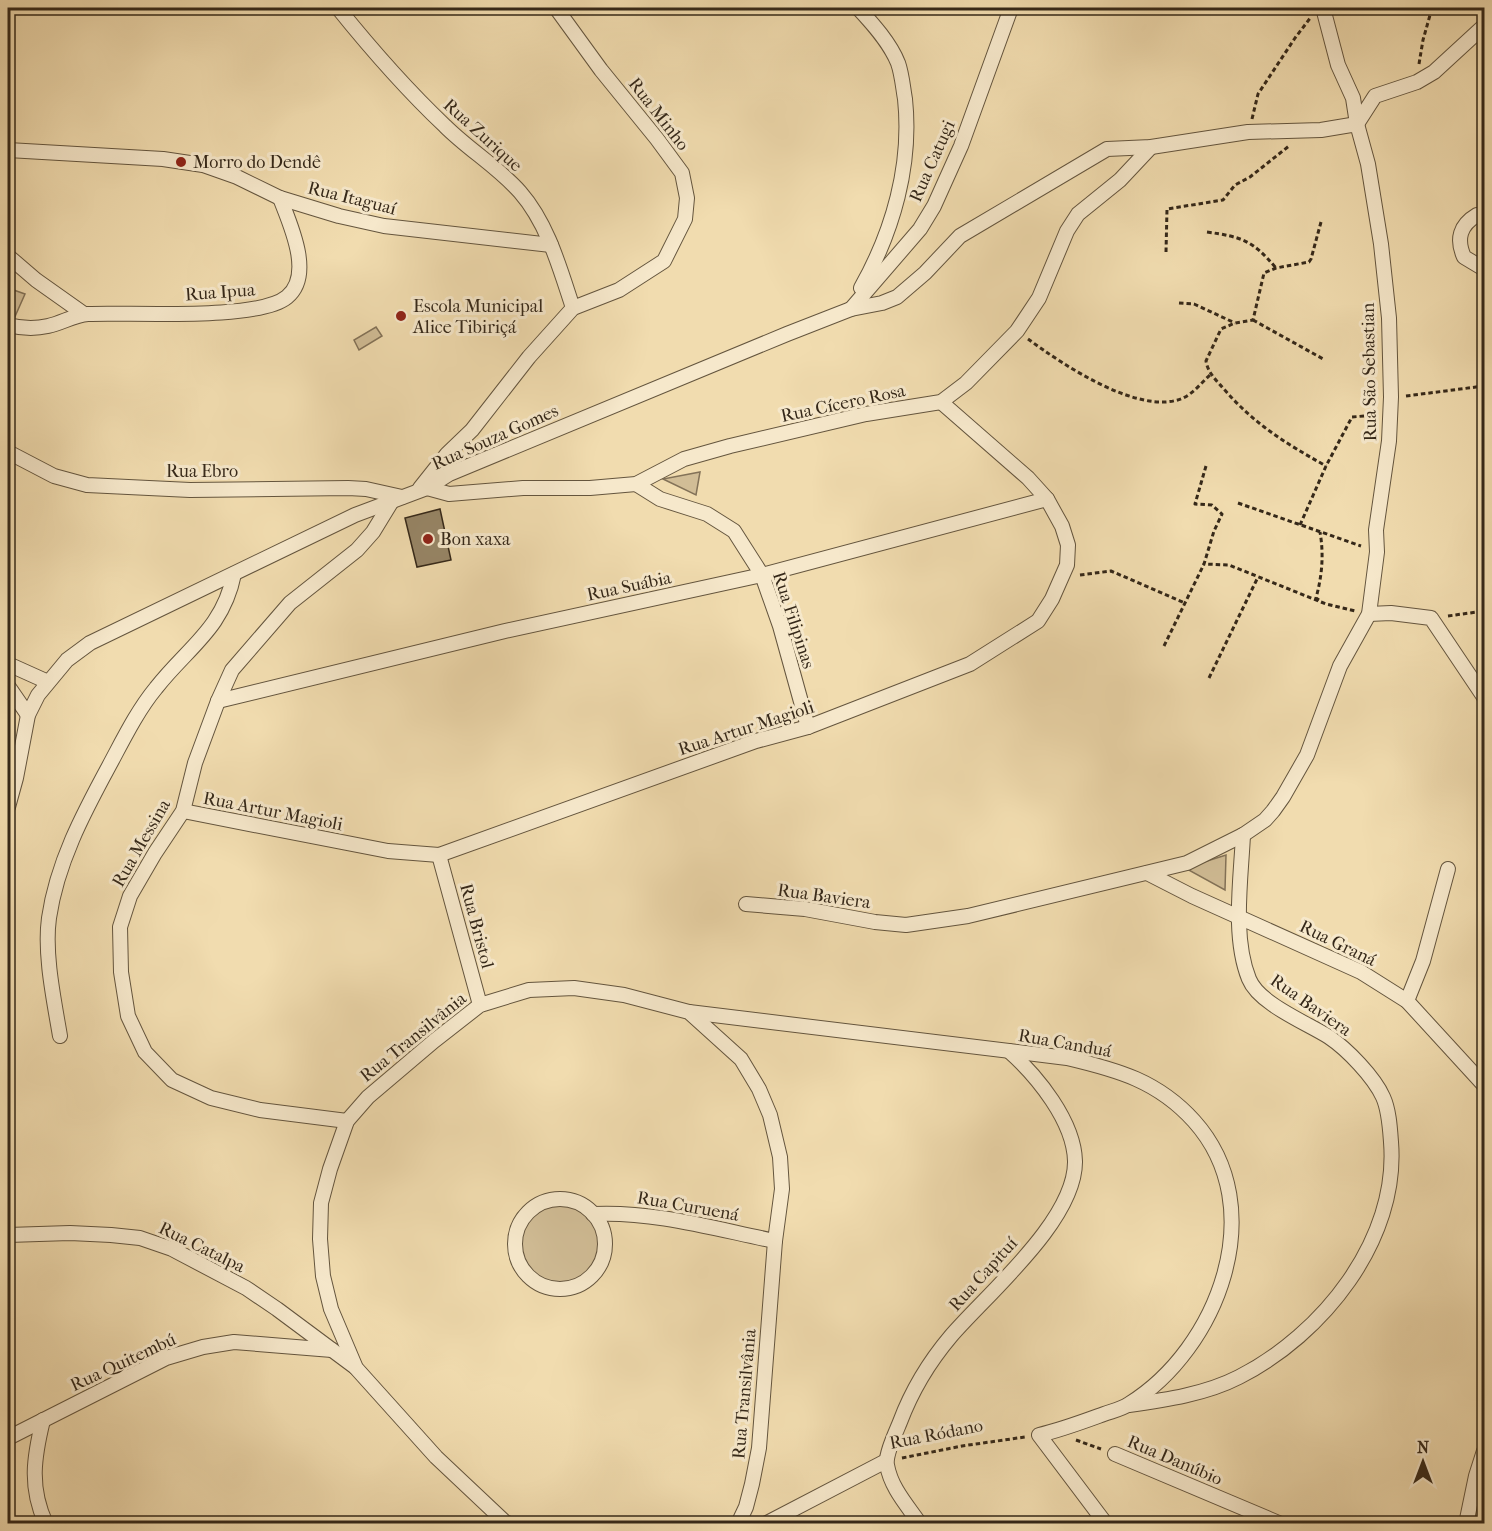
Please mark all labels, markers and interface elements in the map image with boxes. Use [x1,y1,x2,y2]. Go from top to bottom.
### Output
street label: Rua Minho [624,74,694,155]
street label: Rua Zurique [439,95,526,176]
street label: Rua Catugi [905,116,960,205]
place label: Morro do Dendê [193,152,321,173]
marker: Morro do Dendê [174,155,188,169]
street label: Rua Itaguaí [305,177,399,220]
street label: Rua Ipua [184,280,256,305]
place label: Escola Municipal Alice Tibiriçá [412,296,543,338]
street label: Rua São Sebastian [1358,302,1381,442]
marker: Escola Municipal Alice Tibiriçá [394,309,408,323]
street label: Rua Cícero Rosa [779,380,908,427]
street label: Rua Souza Gomes [429,400,562,475]
street label: Rua Ebro [166,461,238,482]
place label: Bon xaxa [440,529,511,550]
marker: Bon xaxa [421,532,435,546]
street label: Rua Suábia [585,567,674,606]
street label: Rua Filipinas [768,569,819,672]
street label: Rua Artur Magioli [676,696,817,760]
street label: Rua Artur Magioli [201,788,345,835]
street label: Rua Messina [108,795,175,891]
street label: Rua Baviera [776,880,873,914]
street label: Rua Bristol [455,881,498,971]
street label: Rua Graná [1296,916,1380,971]
street label: Rua Baviera [1266,970,1356,1041]
street label: Rua Transilvânia [356,988,471,1087]
street label: Rua Canduá [1017,1025,1114,1062]
street label: Rua Curuená [635,1187,741,1226]
street label: Rua Catalpa [155,1218,249,1278]
street label: Rua Capituí [945,1232,1023,1316]
street label: Rua Transilvânia [728,1327,761,1460]
street label: Rua Quitembú [67,1329,179,1396]
street label: Rua Ródano [888,1415,985,1454]
street label: Rua Danúbio [1124,1431,1225,1490]
north arrow [1393,1432,1453,1492]
text: N [1417,1438,1430,1457]

